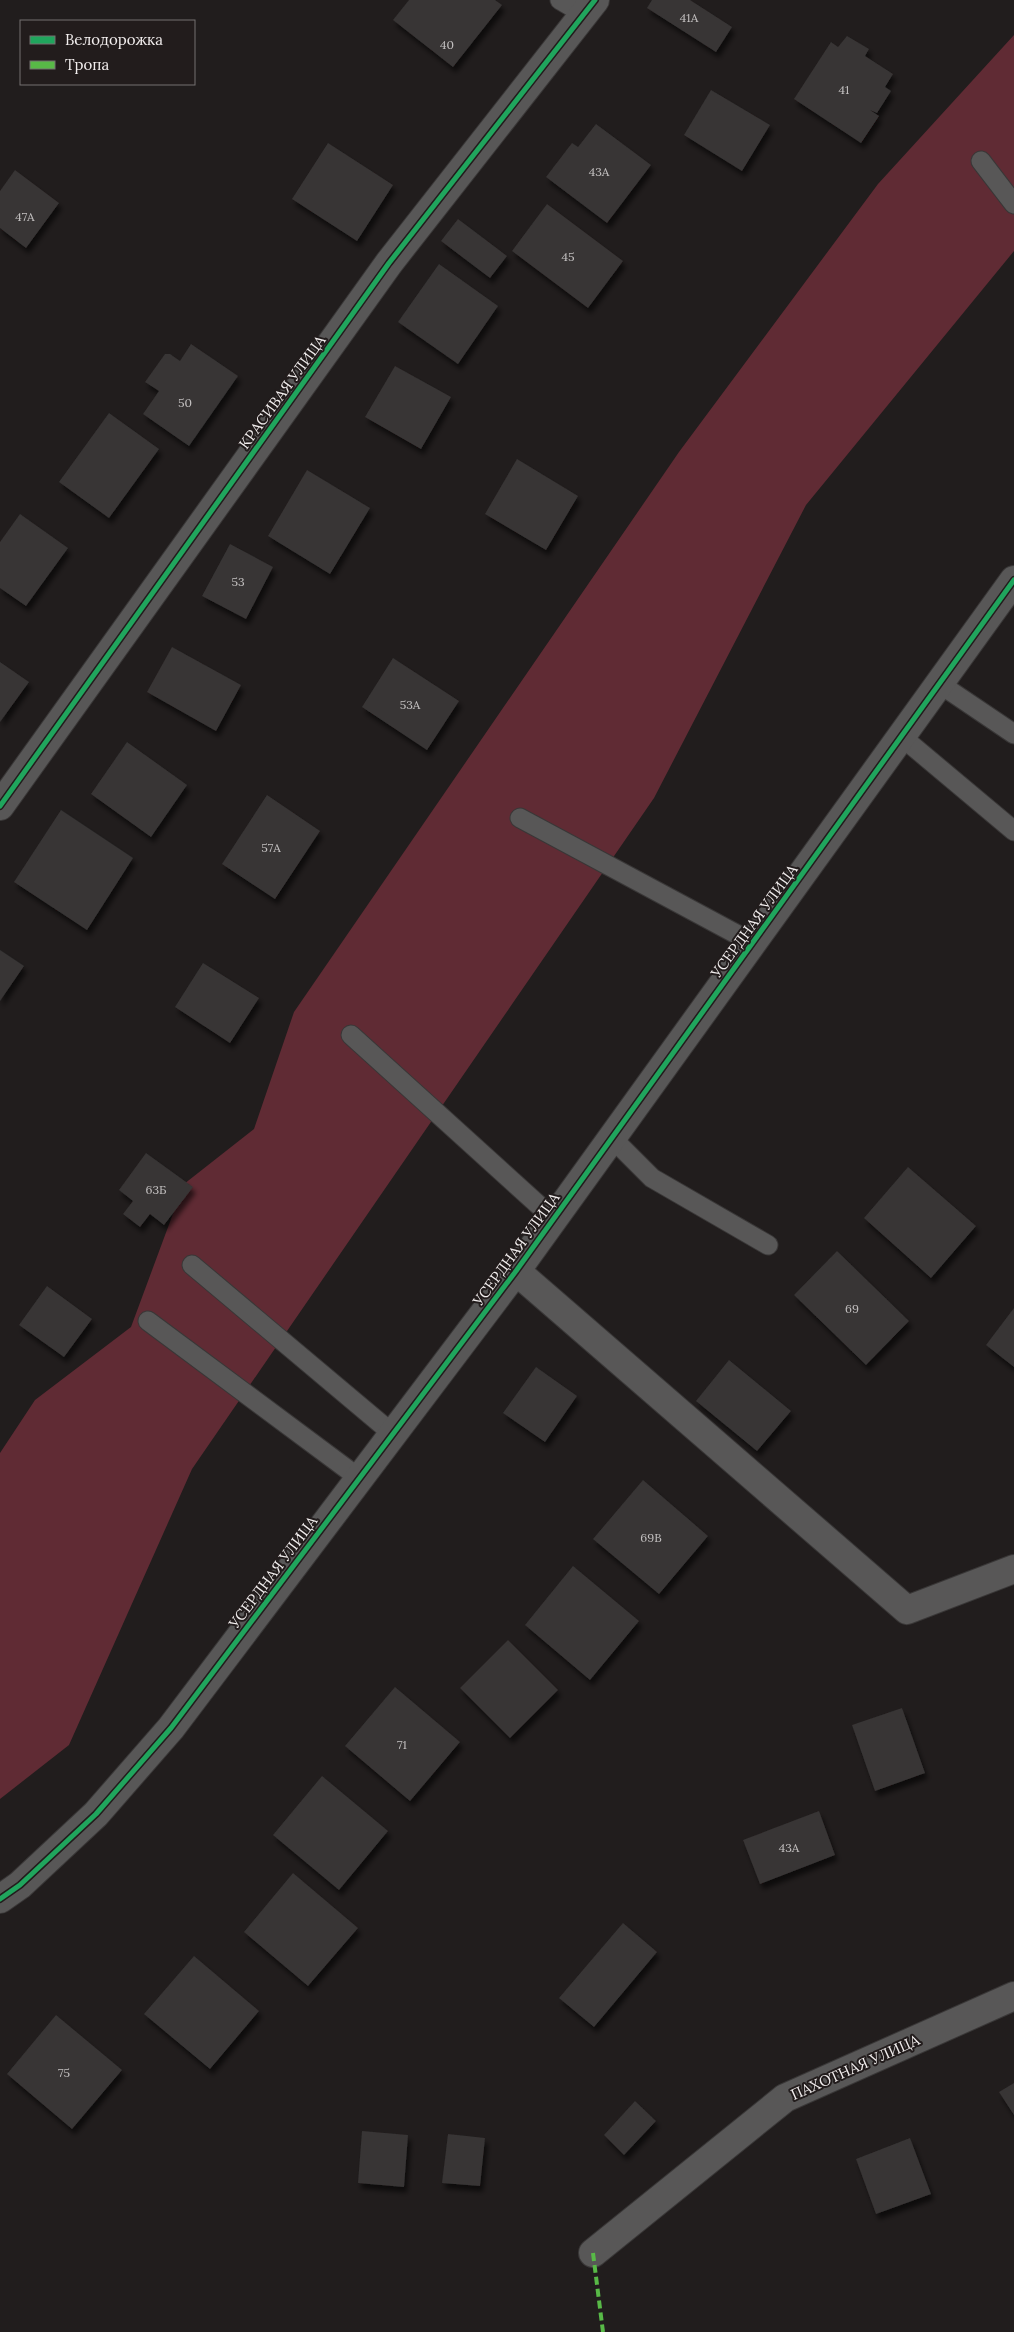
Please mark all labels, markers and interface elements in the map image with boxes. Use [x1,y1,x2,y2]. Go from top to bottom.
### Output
house number: 41А [680,10,699,25]
legend [20,20,195,85]
text: Велодорожка [65,30,163,49]
house number: 40 [440,37,454,52]
text: Тропа [65,55,110,74]
house number: 41 [839,82,849,97]
house number: 43А [589,164,610,179]
house number: 47А [15,209,35,224]
house number: 45 [561,249,575,264]
street label: КРАСИВАЯ УЛИЦА [234,331,330,453]
house number: 50 [178,395,192,410]
house number: 53 [231,574,245,589]
house number: 53А [400,697,421,712]
house number: 57А [261,840,281,855]
street label: УСЕРДНАЯ УЛИЦА [706,860,802,982]
house number: 63Б [145,1182,167,1197]
street label: УСЕРДНАЯ УЛИЦА [468,1188,564,1310]
house number: 69 [845,1301,859,1316]
street label: УСЕРДНАЯ УЛИЦА [224,1512,322,1633]
house number: 69В [640,1530,662,1545]
house number: 71 [397,1737,407,1752]
house number: 43А [779,1840,800,1855]
street label: ПАХОТНАЯ УЛИЦА [788,2030,923,2104]
house number: 75 [58,2065,70,2080]

